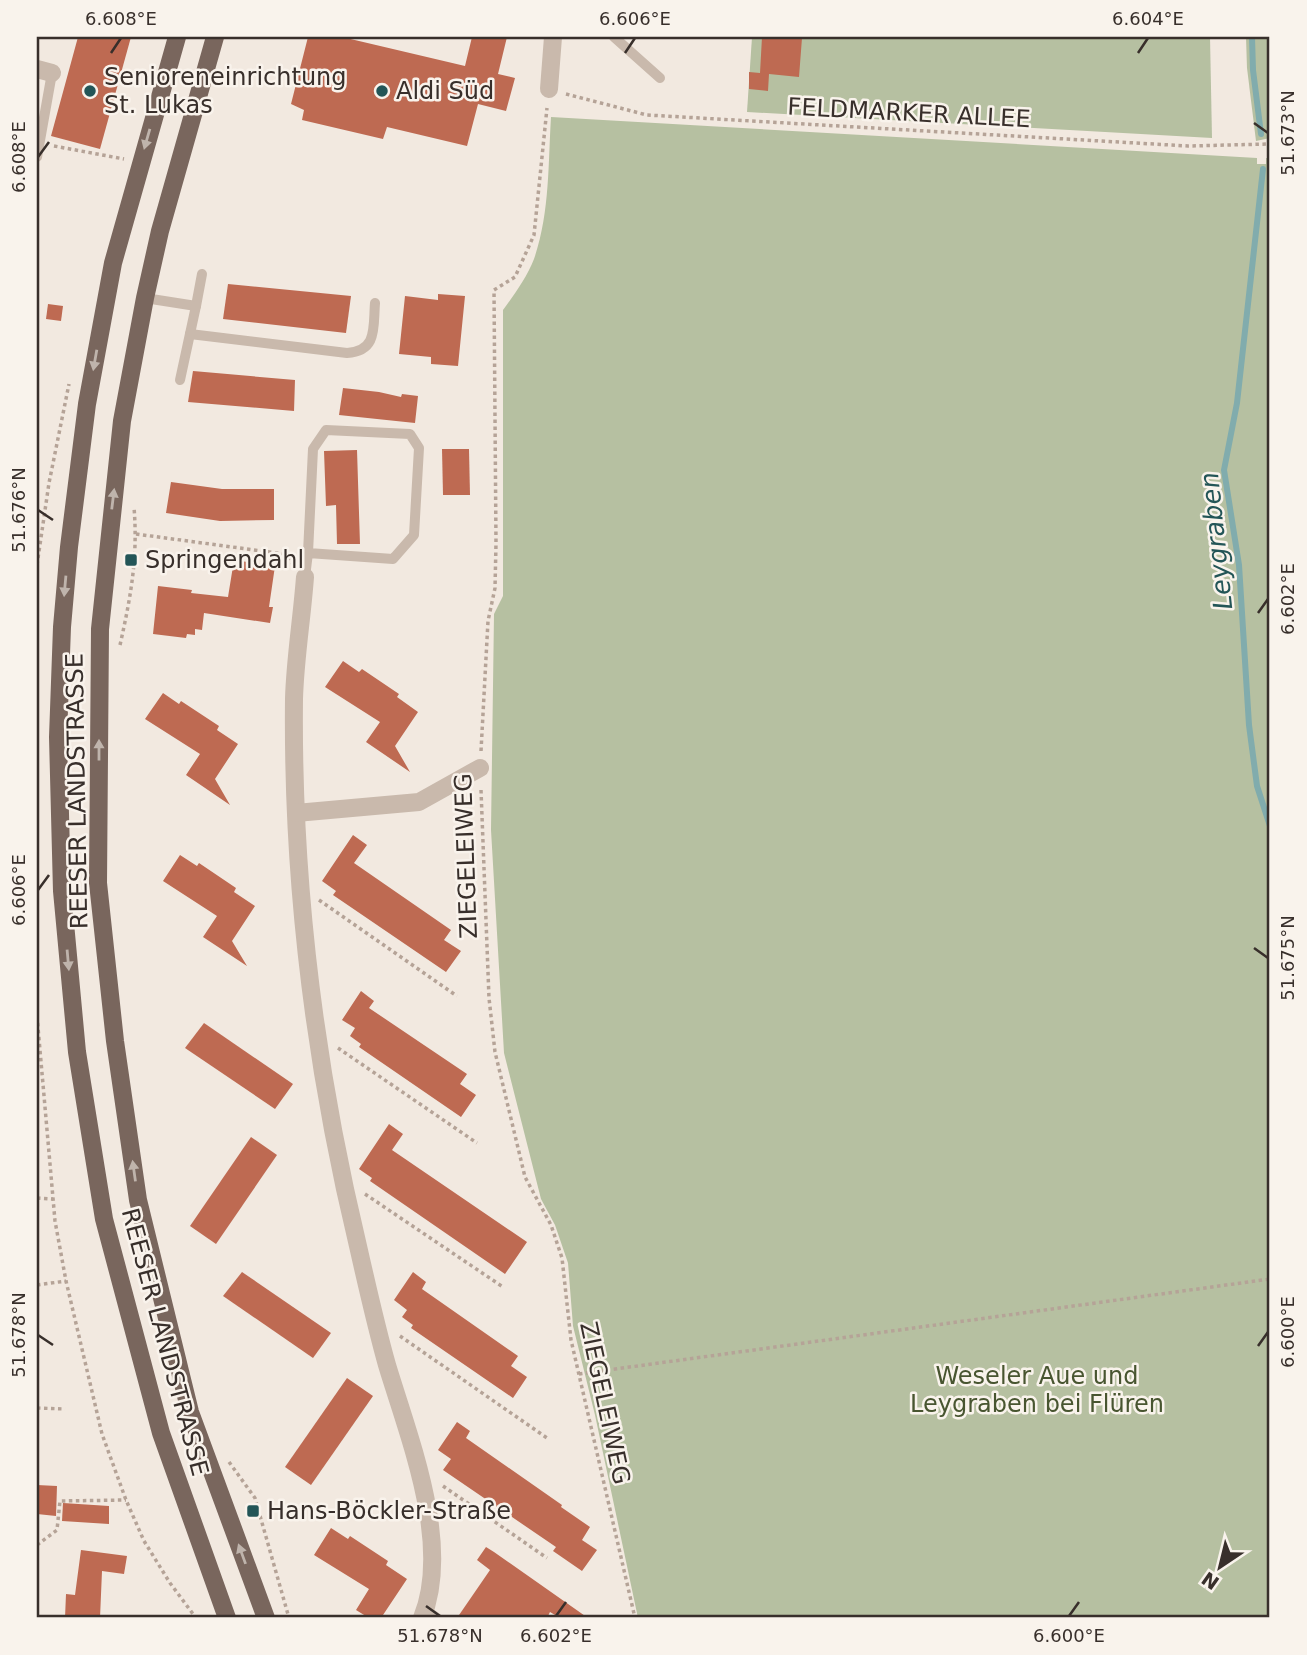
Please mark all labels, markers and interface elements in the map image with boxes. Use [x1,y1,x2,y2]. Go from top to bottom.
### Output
text: 6.608°E [85,8,157,29]
text: 6.606°E [599,8,671,29]
text: 6.604°E [1112,8,1184,29]
place label: Senioreneinrichtung St. Lukas [104,63,347,119]
place label: Aldi Süd [396,77,494,105]
marker: Senioreneinrichtung St. Lukas [82,83,98,99]
marker: Aldi Süd [374,83,390,99]
text: 51.673°N [1277,90,1298,176]
street label: FELDMARKER ALLEE [787,93,1031,133]
text: 6.608°E [8,121,29,193]
one-way arrow [142,129,152,150]
one-way arrow [89,350,100,372]
text: 51.676°N [8,467,29,553]
water label: Leygraben [1194,471,1238,611]
one-way arrow [108,488,119,510]
place label: Springendahl [145,546,304,574]
marker: Springendahl [123,552,139,568]
text: 6.602°E [1277,563,1298,635]
one-way arrow [59,575,70,597]
street label: REESER LANDSTRASSE [61,653,93,929]
one-way arrow [93,739,105,761]
street label: ZIEGELEIWEG [449,773,483,939]
text: 6.606°E [8,854,29,926]
text: 51.675°N [1277,915,1298,1001]
one-way arrow [63,949,74,971]
one-way arrow [128,1160,139,1182]
street label: REESER LANDSTRASSE [116,1205,214,1479]
text: 51.678°N [8,1292,29,1378]
text: 6.600°E [1277,1296,1298,1368]
street label: ZIEGELEIWEG [574,1319,636,1487]
park label: Weseler Aue und Leygraben bei Flüren [910,1362,1164,1418]
place label: Hans-Böckler-Straße [267,1497,511,1525]
marker: Hans-Böckler-Straße [245,1503,261,1519]
north arrow [1184,1532,1254,1602]
one-way arrow [236,1544,247,1565]
text: N [1197,1567,1223,1594]
text: 51.678°N [397,1625,483,1646]
text: 6.602°E [520,1625,592,1646]
text: 6.600°E [1033,1625,1105,1646]

